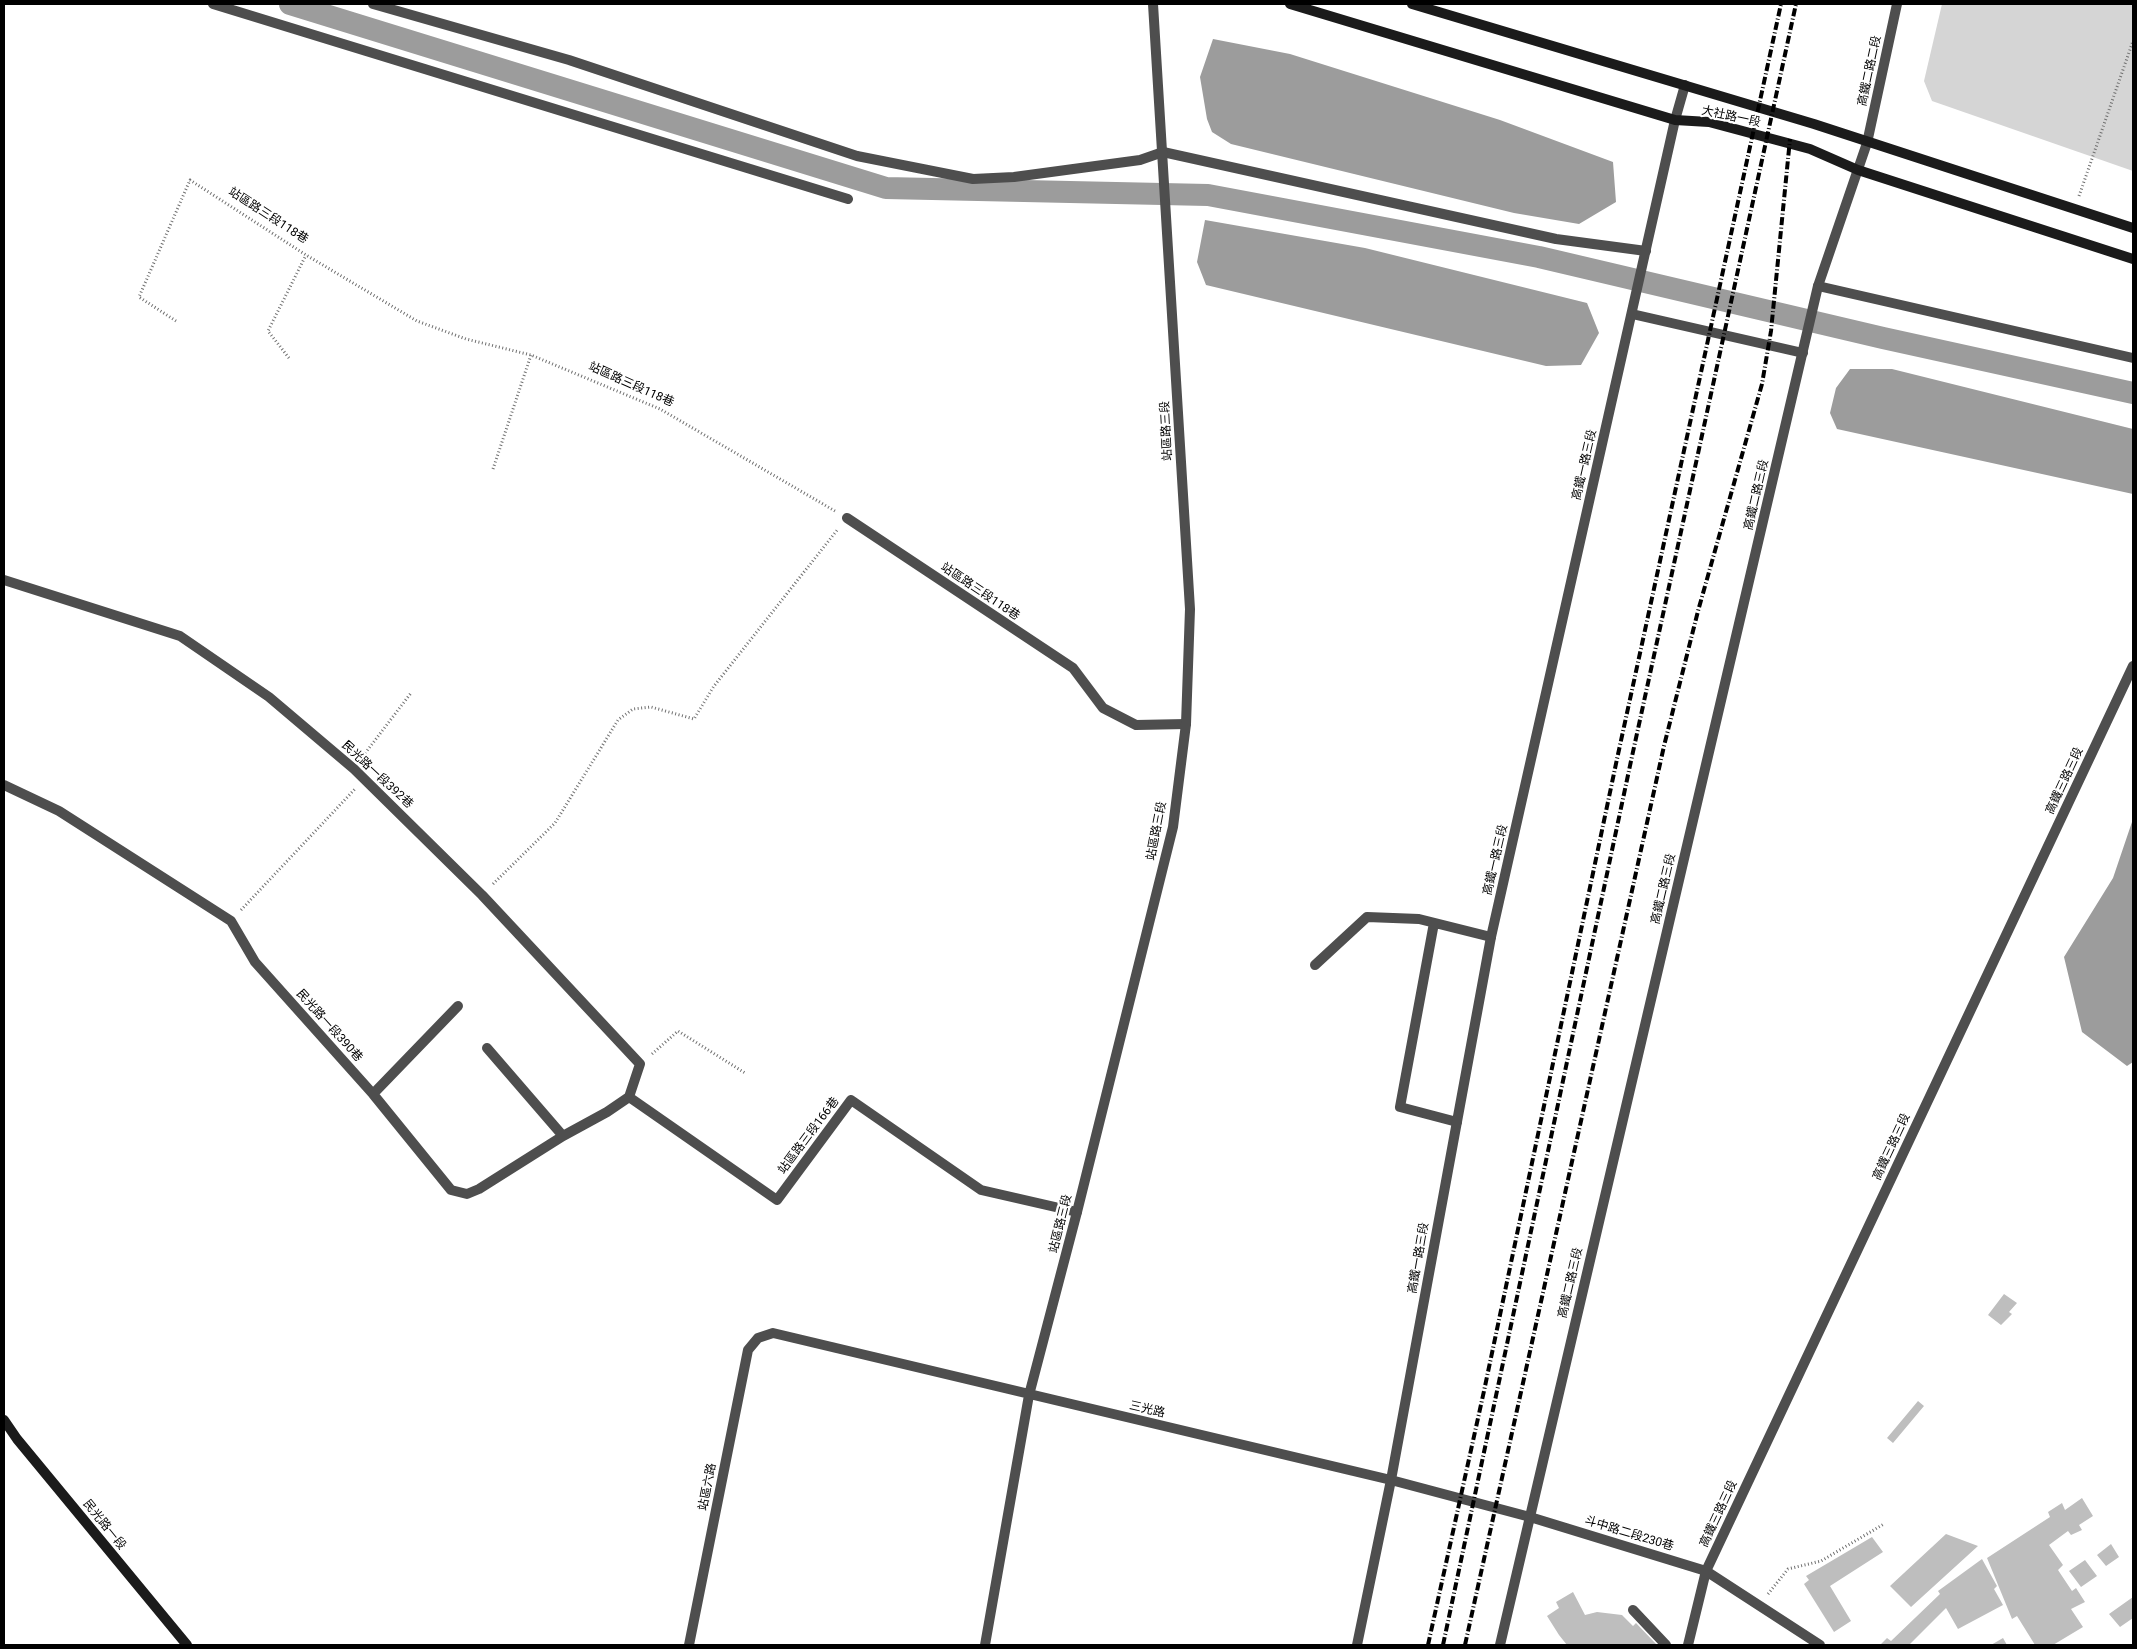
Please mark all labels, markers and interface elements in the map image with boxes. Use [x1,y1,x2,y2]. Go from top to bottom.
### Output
street label: 高鐵二路二段 [1855,34,1885,108]
street label: 大社路一段 [1700,104,1762,130]
street label: 站區路三段118巷 [225,185,311,247]
street label: 站區路三段118巷 [586,360,676,410]
street label: 站區路三段 [1158,401,1176,461]
street label: 高鐵一路三段 [1570,428,1600,502]
street label: 高鐵二路三段 [1742,458,1772,532]
street label: 站區路三段118巷 [938,560,1022,624]
street label: 民光路一段392巷 [338,738,416,812]
street label: 高鐵三路三段 [2043,745,2087,817]
street label: 站區路三段 [1144,800,1170,862]
street label: 高鐵一路三段 [1481,823,1511,897]
street label: 高鐵二路三段 [1649,852,1679,926]
street label: 民光路一段390巷 [293,987,365,1065]
street label: 站區路三段166巷 [775,1095,843,1177]
street label: 高鐵三路三段 [1870,1111,1914,1183]
street label: 站區路三段 [1047,1193,1075,1255]
street label: 高鐵一路三段 [1406,1221,1432,1295]
street label: 高鐵二路三段 [1556,1246,1586,1320]
street label: 三光路 [1128,1399,1166,1421]
street label: 站區六路 [696,1462,720,1512]
street label: 高鐵三路三段 [1697,1478,1741,1550]
street label: 民光路一段 [80,1497,128,1553]
street label: 斗中路二段230巷 [1583,1514,1675,1554]

